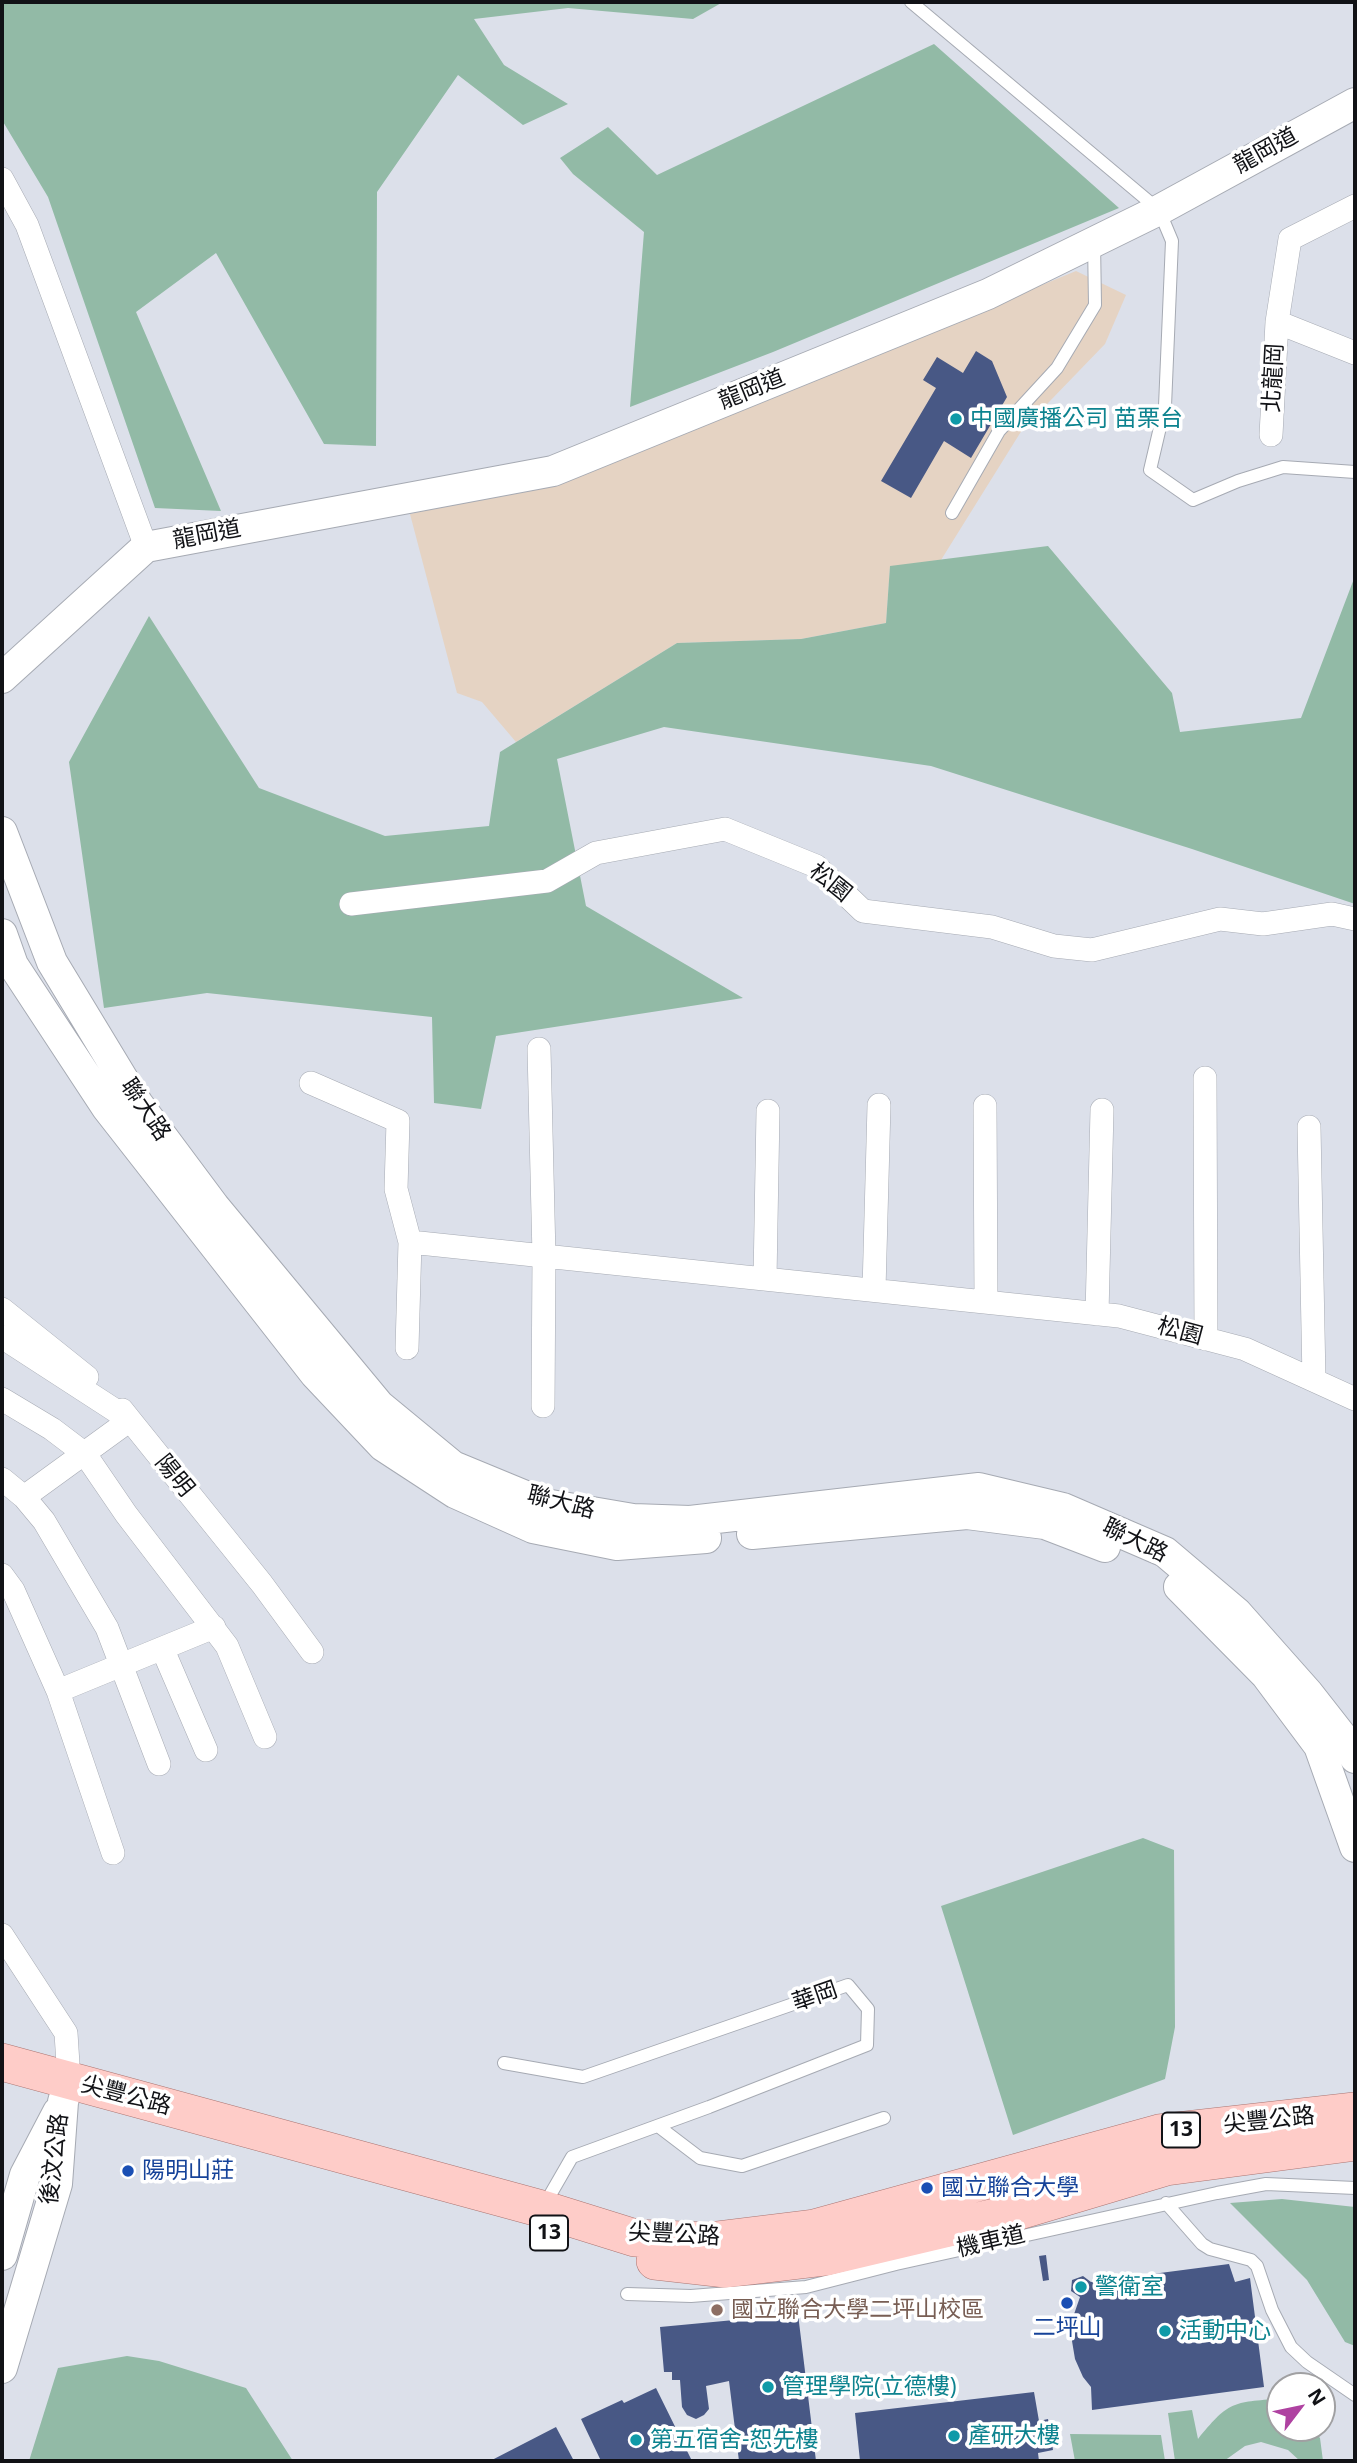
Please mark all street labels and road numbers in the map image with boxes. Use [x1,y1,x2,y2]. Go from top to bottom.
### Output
street label: 龍岡道 [1229,122,1303,180]
street label: 北龍岡 [1258,343,1290,413]
street label: 龍岡道 [715,364,789,416]
street label: 龍岡道 [171,515,243,555]
street label: 松園 [803,858,857,908]
street label: 聯大路 [114,1074,176,1146]
street label: 松園 [1154,1313,1206,1351]
street label: 陽明 [149,1449,199,1503]
street label: 聯大路 [524,1481,598,1525]
street label: 聯大路 [1098,1513,1172,1569]
street label: 華岡 [789,1976,841,2018]
street label: 尖豐公路 [78,2071,174,2121]
street label: 尖豐公路 [1222,2102,1316,2140]
street label: 後汶公路 [36,2112,74,2206]
road number: 13 [1162,2112,1200,2148]
road number: 13 [530,2216,568,2250]
street label: 尖豐公路 [627,2219,721,2251]
street label: 機車道 [954,2221,1028,2263]

